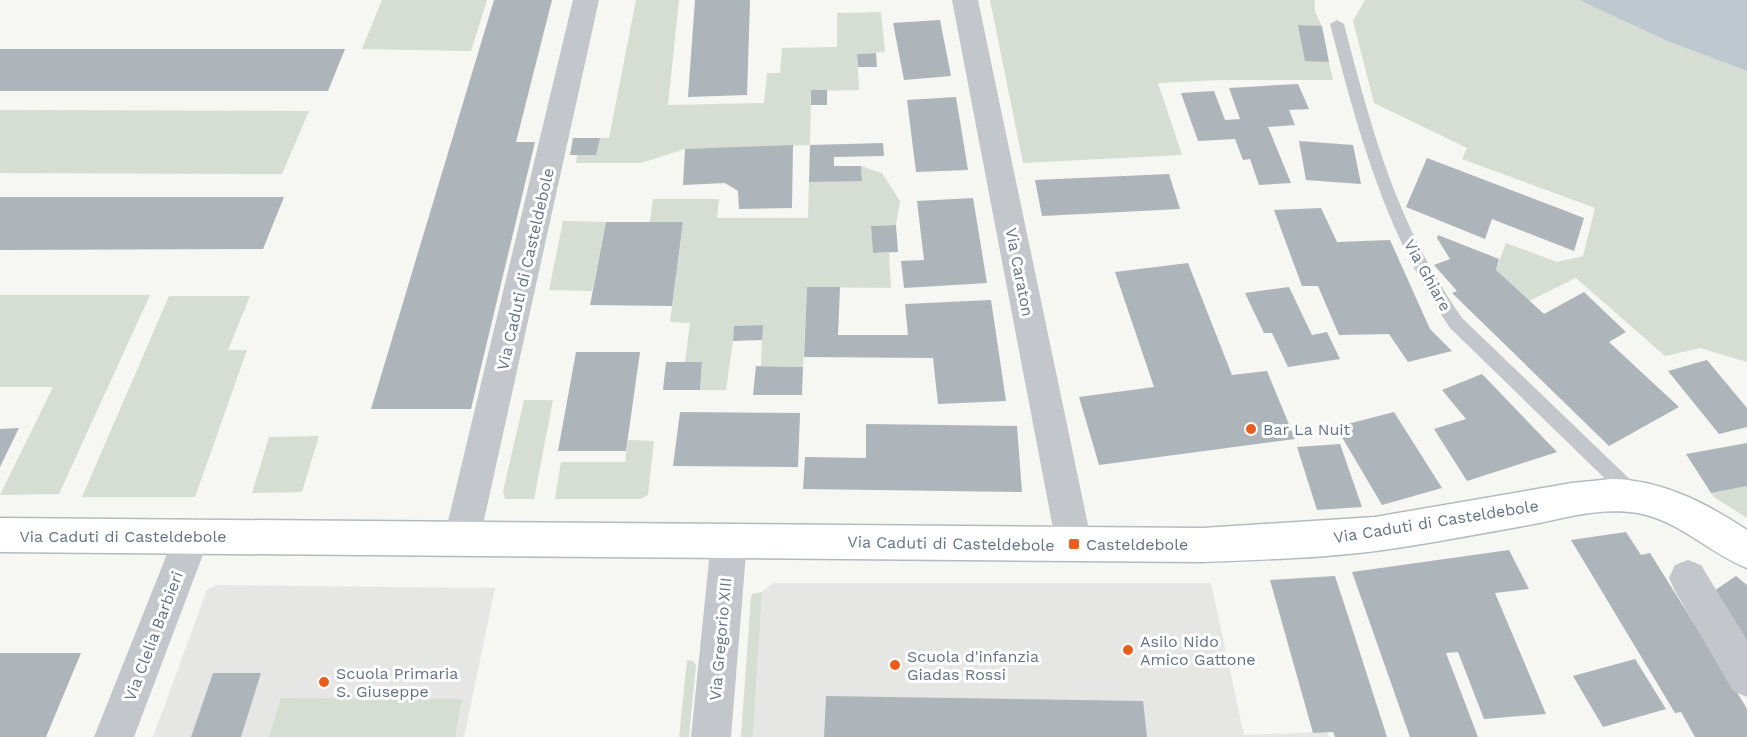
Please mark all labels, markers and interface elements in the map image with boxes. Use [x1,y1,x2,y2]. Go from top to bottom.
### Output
street label: Via Caduti di Casteldebole [493,166,558,372]
street label: Via Caraton [1002,226,1037,318]
street label: Via Ghiare [1400,236,1455,314]
place label: Bar La Nuit [1263,420,1351,439]
marker: Bar La Nuit [1244,422,1258,436]
street label: Via Caduti di Casteldebole [1332,496,1540,547]
street label: Via Caduti di Casteldebole [19,527,227,546]
street label: Via Caduti di Casteldebole [847,532,1055,555]
place label: Casteldebole [1086,535,1188,554]
marker: Casteldebole [1067,537,1081,551]
street label: Via Clelia Barbieri [120,569,187,704]
street label: Via Gregorio XIII [706,577,735,701]
place label: Asilo Nido Amico Gattone [1140,632,1256,669]
marker: Asilo Nido Amico Gattone [1121,643,1135,657]
place label: Scuola d'infanzia Giadas Rossi [907,647,1039,684]
marker: Scuola d'infanzia Giadas Rossi [888,658,902,672]
place label: Scuola Primaria S. Giuseppe [336,664,458,701]
marker: Scuola Primaria S. Giuseppe [317,675,331,689]

